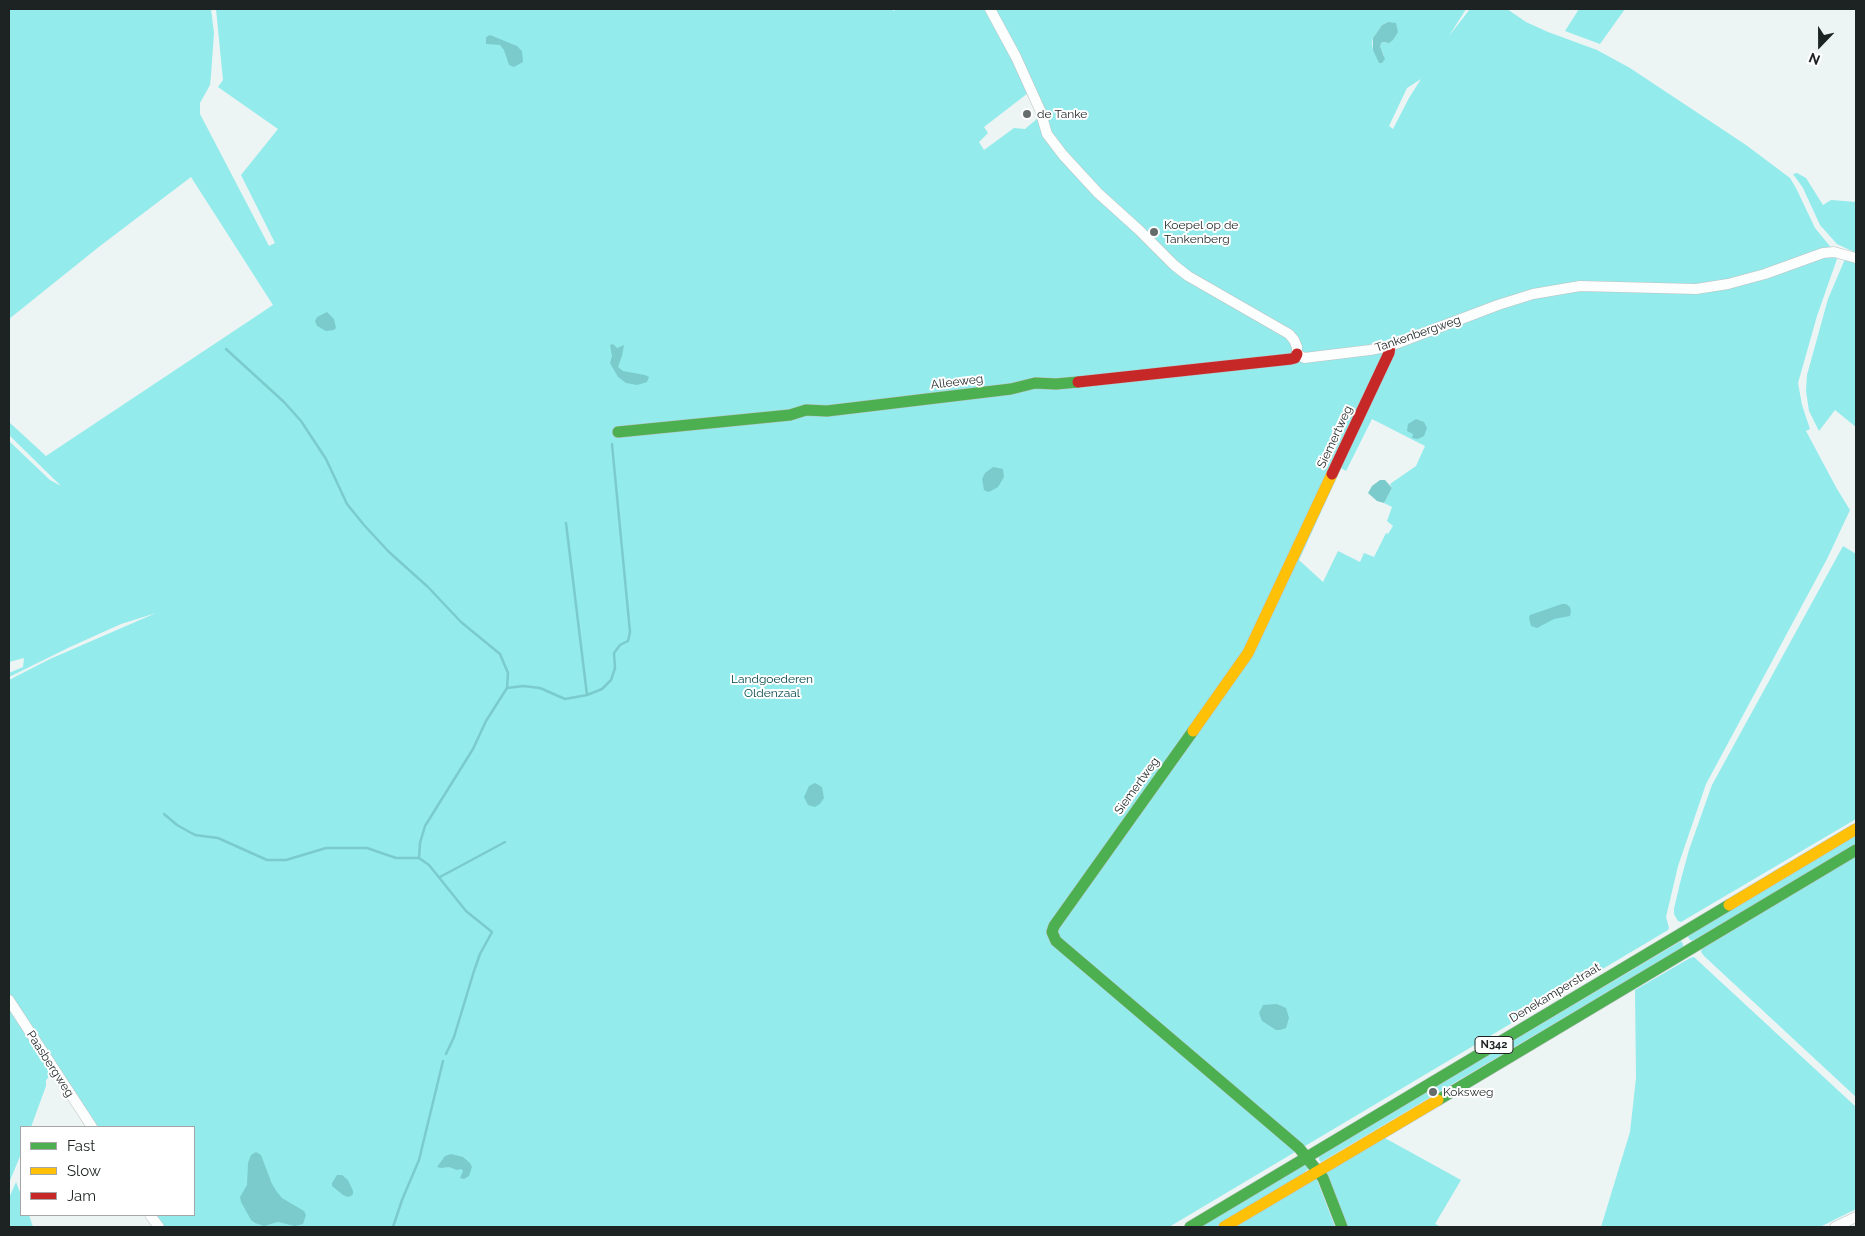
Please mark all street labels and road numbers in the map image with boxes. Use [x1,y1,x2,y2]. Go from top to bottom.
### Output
street label: Tankenbergweg [1373,313,1463,355]
street label: Alleeweg [930,372,984,392]
street label: Siemertweg [1314,403,1356,471]
street label: Siemertweg [1111,755,1163,817]
street label: Denekamperstraat [1507,960,1603,1026]
street label: Paasbergweg [23,1028,77,1100]
road number: N342 [1475,1036,1513,1054]

